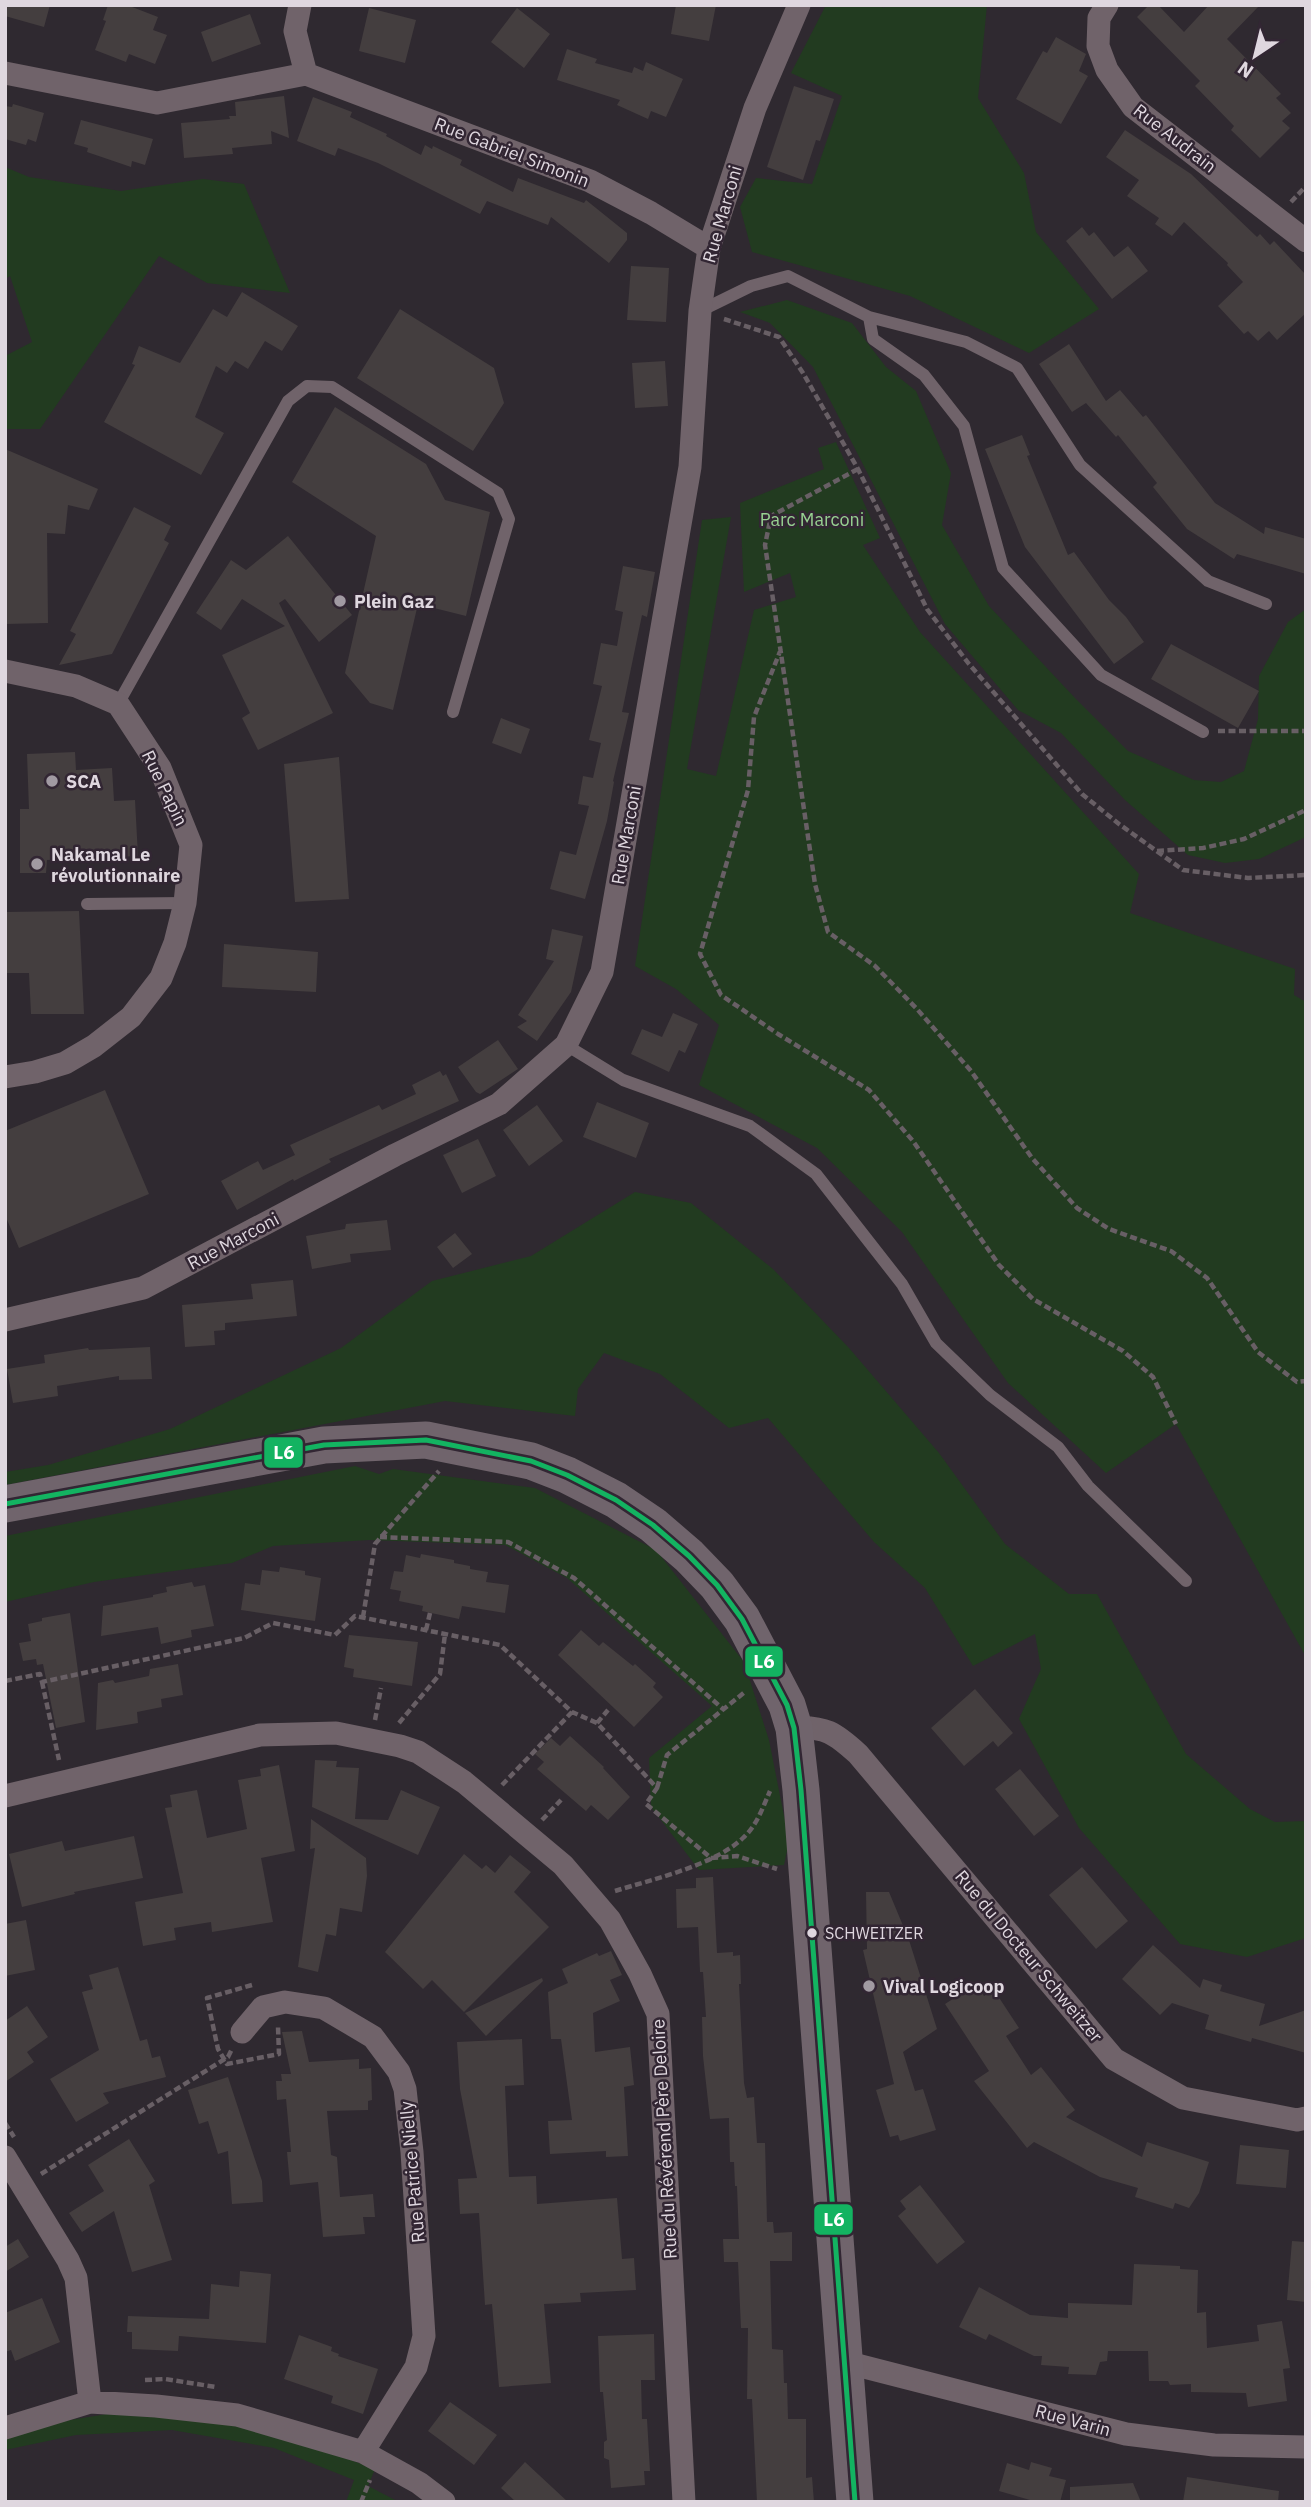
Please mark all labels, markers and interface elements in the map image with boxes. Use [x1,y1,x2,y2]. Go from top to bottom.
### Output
north arrow [1220,21,1290,91]
text: N [1233,56,1258,84]
street label: Rue Audrain [1129,98,1221,178]
street label: Rue Gabriel Simonin [431,112,593,192]
street label: Rue Marconi [697,163,747,265]
park label: Parc Marconi [760,508,864,531]
place label: Plein Gaz [354,590,434,613]
marker: Plein Gaz [332,593,348,609]
street label: Rue Papin [137,746,193,830]
place label: SCA [66,770,101,793]
marker: SCA [44,773,60,789]
street label: Rue Marconi [606,784,646,886]
place label: Nakamal Le révolutionnaire [51,843,180,887]
marker: Nakamal Le révolutionnaire [29,856,45,872]
street label: Rue Marconi [183,1207,283,1275]
line badge: L6 [263,1436,304,1469]
text: L6 [273,1440,295,1464]
line badge: L6 [744,1645,784,1678]
text: L6 [753,1649,775,1673]
street label: Rue du Docteur Schweitzer [950,1865,1108,2047]
place label: SCHWEITZER [825,1923,923,1943]
marker: SCHWEITZER [805,1926,819,1940]
place label: Vival Logicoop [883,1975,1004,1998]
marker: Vival Logicoop [861,1978,877,1994]
street label: Rue du Révérend Père Deloire [646,2018,682,2260]
street label: Rue Patrice Nielly [394,2100,430,2244]
line badge: L6 [813,2203,854,2236]
text: L6 [823,2207,845,2231]
street label: Rue Varin [1033,2399,1113,2441]

